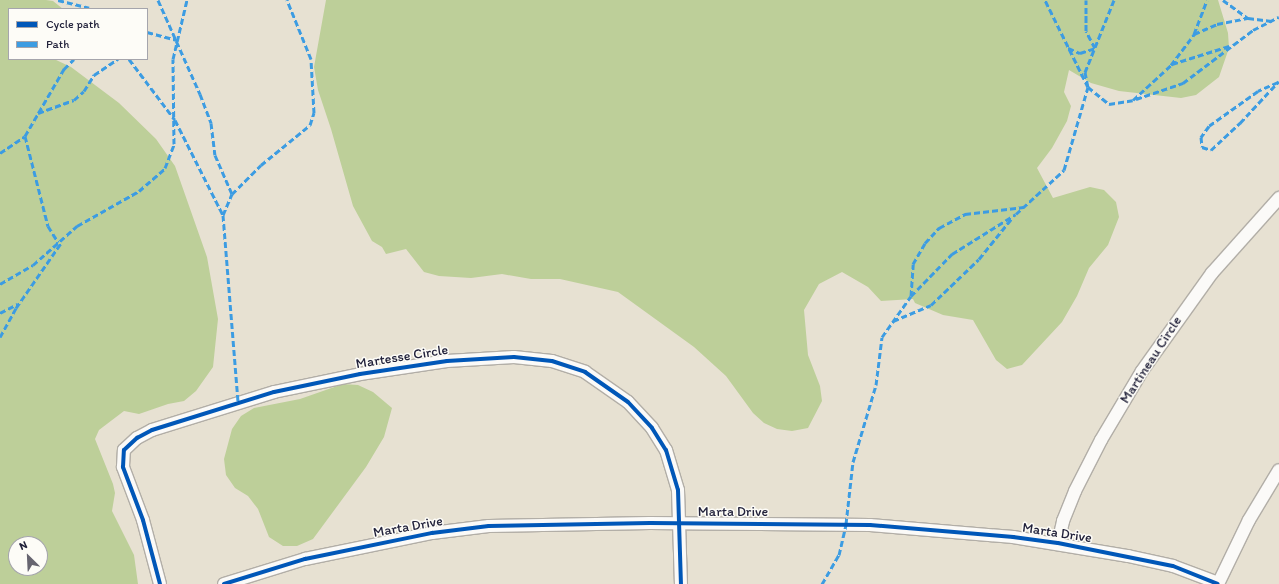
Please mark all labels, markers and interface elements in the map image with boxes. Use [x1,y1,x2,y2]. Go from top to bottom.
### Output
legend [8,8,148,60]
text: Cycle path [46,17,100,31]
text: Path [46,37,69,51]
street label: Martineau Circle [1117,313,1185,407]
street label: Martesse Circle [355,341,449,373]
street label: Marta Drive [698,504,768,520]
street label: Marta Drive [372,513,444,541]
street label: Marta Drive [1021,519,1093,547]
north arrow [8,536,48,576]
text: N [17,538,29,553]

